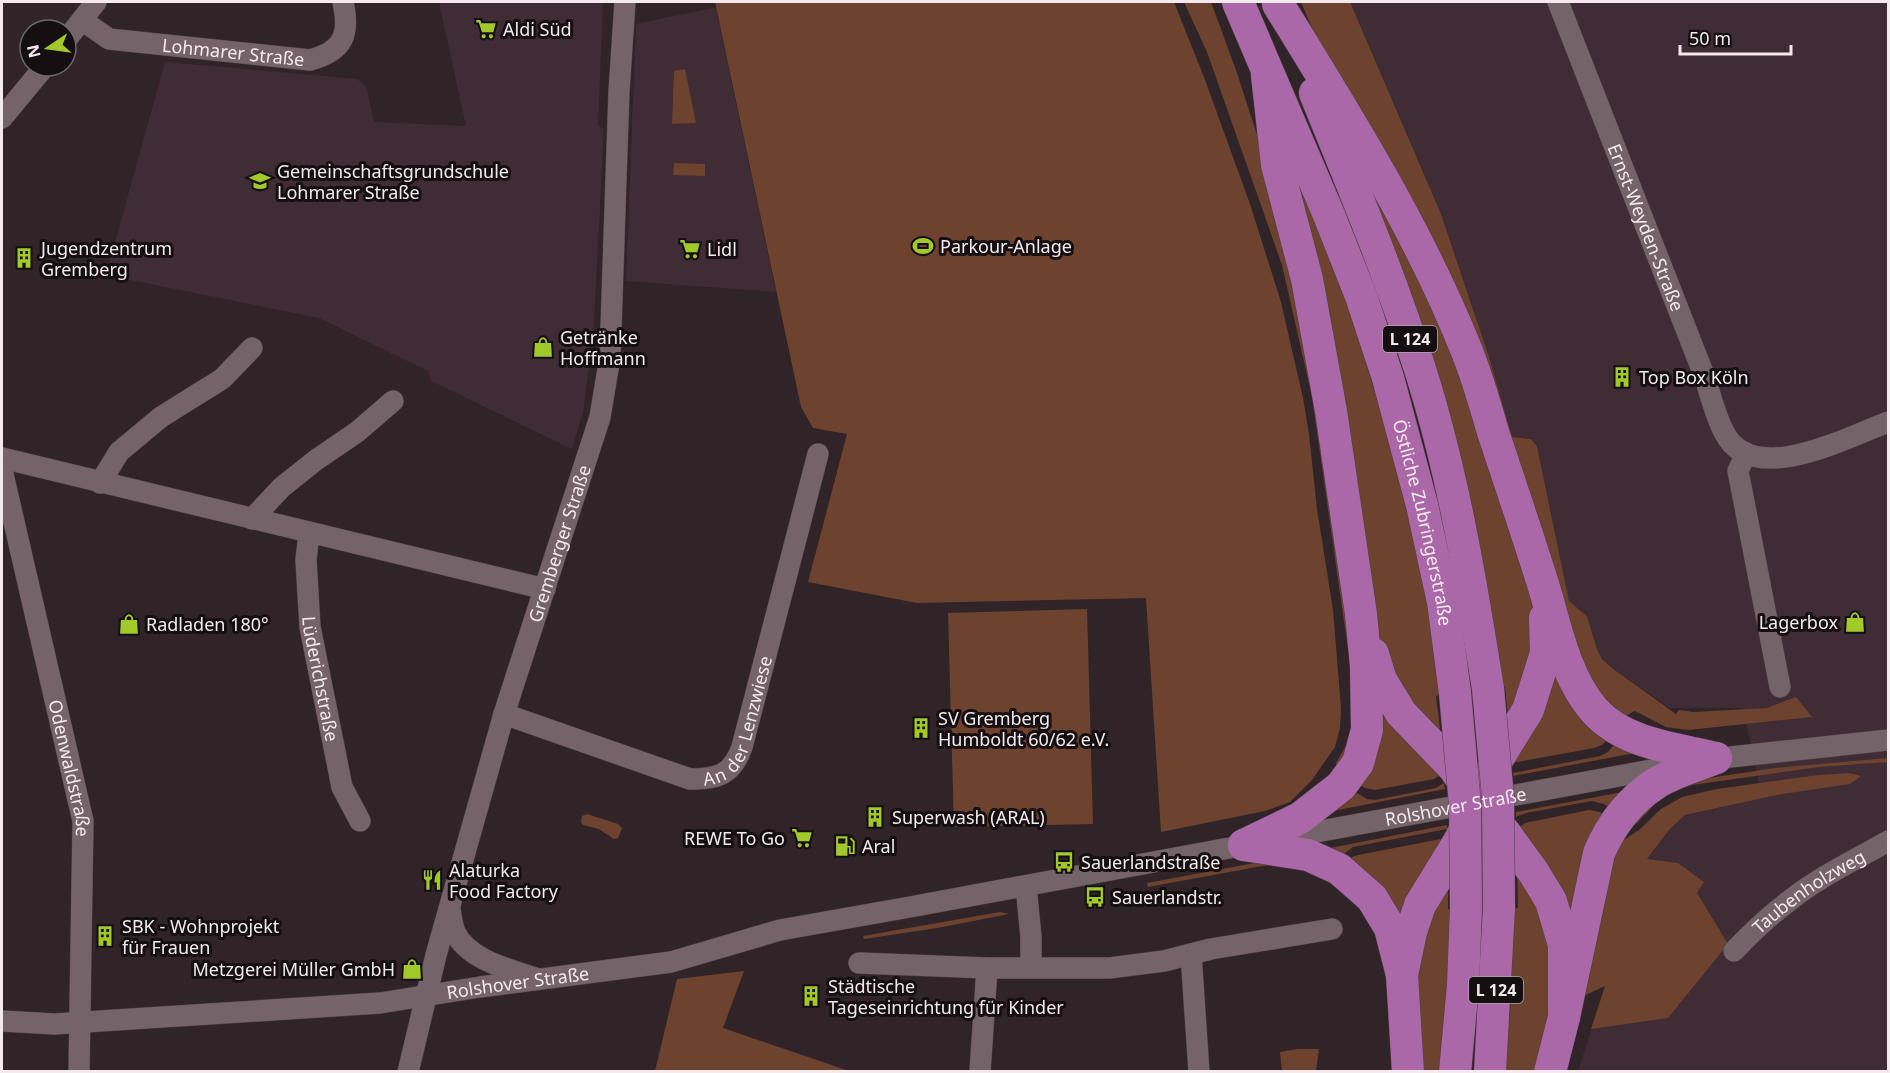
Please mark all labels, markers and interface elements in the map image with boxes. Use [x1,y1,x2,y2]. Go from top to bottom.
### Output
supermarket icon: Aldi Süd [474,17,498,41]
place label: Aldi Süd [503,17,572,41]
north arrow [18,18,78,78]
scale bar [1680,18,1791,56]
text: 50 m [1689,26,1731,50]
street label: Lohmarer Straße [161,33,306,71]
text: N [21,43,46,60]
street label: Ernst-Weyden-Straße [1603,140,1690,315]
place label: Gemeinschaftsgrundschule Lohmarer Straße [277,159,509,204]
school or university icon: Gemeinschaftsgrundschule Lohmarer Straße [248,169,272,193]
sports icon: Parkour-Anlage [911,234,935,258]
place label: Parkour-Anlage [940,234,1072,258]
place label: Jugendzentrum Gremberg [39,236,172,281]
supermarket icon: Lidl [678,237,702,261]
place label: Lidl [707,237,737,261]
building icon: Jugendzentrum Gremberg [12,246,36,270]
place label: Getränke Hoffmann [560,325,646,370]
road number: L 124 [1383,326,1437,352]
shop icon: Getränke Hoffmann [531,335,555,359]
building icon: Top Box Köln [1610,365,1634,389]
place label: Top Box Köln [1639,365,1749,389]
street label: Östliche Zubringerstraße [1388,417,1458,627]
street label: Gremberger Straße [522,462,596,625]
place label: Lagerbox [1759,610,1838,634]
shop icon: Lagerbox [1843,610,1867,634]
shop icon: Radladen 180° [117,612,141,636]
place label: Radladen 180° [146,612,269,636]
street label: Lüderichstraße [297,615,345,744]
street label: An der Lenzwiese [701,653,777,791]
street label: Odenwaldstraße [43,697,95,837]
place label: SV Gremberg Humboldt 60/62 e.V. [938,706,1109,751]
building icon: SV Gremberg Humboldt 60/62 e.V. [909,716,933,740]
street label: Rolshover Straße [1383,781,1528,831]
building icon: Superwash (ARAL) [863,805,887,829]
place label: Superwash (ARAL) [892,805,1045,829]
place label: REWE To Go [684,826,785,850]
supermarket icon: REWE To Go [790,826,814,850]
fuel station icon: Aral [833,834,857,858]
place label: Aral [862,834,895,858]
street label: Taubenholzweg [1747,844,1869,939]
bus stop icon: Sauerlandstraße [1052,850,1076,874]
place label: Sauerlandstraße [1081,850,1220,874]
place label: Alaturka Food Factory [449,858,559,903]
restaurant icon: Alaturka Food Factory [420,868,444,892]
bus stop icon: Sauerlandstr. [1083,885,1107,909]
place label: Sauerlandstr. [1112,885,1222,909]
place label: SBK - Wohnprojekt für Frauen [122,914,280,959]
building icon: SBK - Wohnprojekt für Frauen [93,924,117,948]
place label: Metzgerei Müller GmbH [192,957,395,981]
shop icon: Metzgerei Müller GmbH [400,957,424,981]
street label: Rolshover Straße [445,961,590,1004]
place label: Städtische Tageseinrichtung für Kinder [828,974,1064,1019]
road number: L 124 [1469,977,1523,1003]
building icon: Städtische Tageseinrichtung für Kinder [799,984,823,1008]

